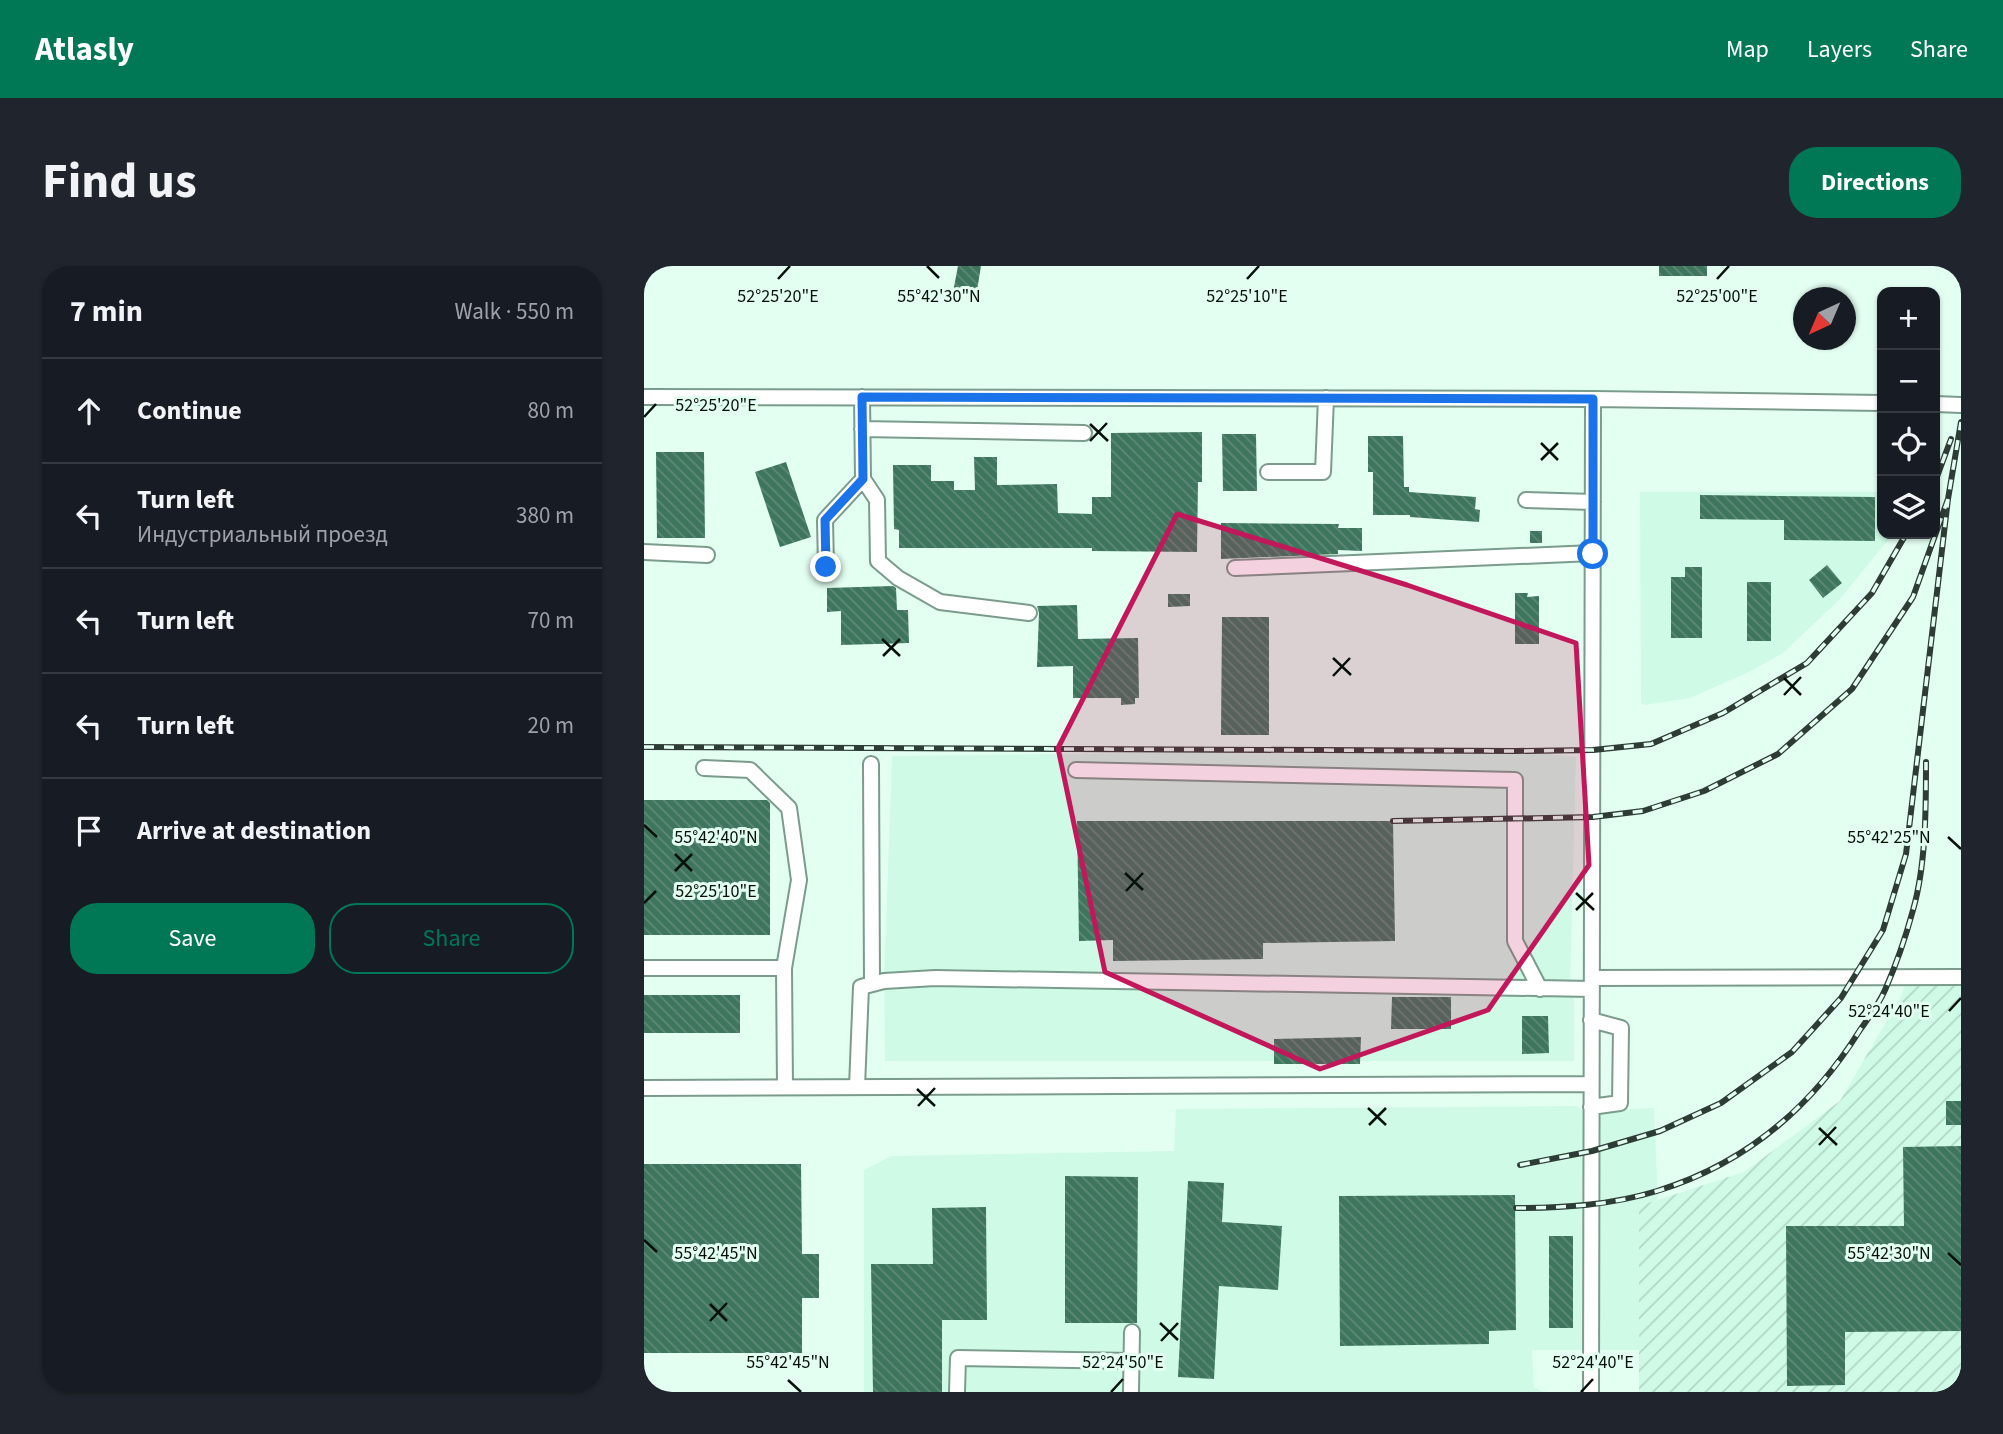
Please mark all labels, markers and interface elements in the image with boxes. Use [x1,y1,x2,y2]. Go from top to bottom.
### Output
text: Atlasly [35,26,134,73]
text: Map [1726,32,1769,67]
text: Layers [1807,32,1872,67]
text: Share [1910,32,1968,67]
text: Find us [42,147,197,217]
button: Directions [1789,147,1961,218]
text: 52°25'20"E [737,284,819,309]
text: 55°42'30"N [897,284,981,309]
text: 52°25'10"E [1206,284,1288,309]
text: 52°25'00"E [1676,284,1758,309]
north arrow [1793,287,1856,350]
map controls [1877,287,1940,539]
button: + [1877,287,1940,350]
text: 7 min [70,290,143,333]
text: Walk · 550 m [455,295,574,328]
button: − [1877,350,1940,413]
icon: ahead [70,392,108,430]
text: Continue [137,392,242,429]
text: 52°25'20"E [675,393,757,418]
text: 80 m [527,394,574,427]
button: locate [1877,413,1940,476]
button: layers [1877,476,1940,539]
text: Turn left [137,481,234,518]
icon: left [70,497,108,535]
text: 380 m [516,499,574,532]
text: Индустриальный проезд [137,518,388,551]
route start [1577,538,1608,569]
route end [810,551,841,582]
icon: left [70,602,108,640]
text: Turn left [137,602,234,639]
text: 70 m [527,604,574,637]
icon: left [70,707,108,745]
text: Turn left [137,707,234,744]
text: 20 m [527,709,574,742]
icon: arrive [70,812,108,850]
text: Arrive at destination [137,812,371,849]
text: 55°42'40"N [674,825,758,850]
text: 55°42'25"N [1847,825,1931,850]
text: 52°25'10"E [675,879,757,904]
button: Save [70,903,315,974]
button: Share [329,903,574,974]
text: 52°24'40"E [1848,999,1930,1024]
text: 55°42'45"N [674,1241,758,1266]
text: 55°42'30"N [1847,1241,1931,1266]
text: 55°42'45"N [746,1350,830,1375]
text: 52°24'50"E [1082,1350,1164,1375]
text: 52°24'40"E [1552,1350,1634,1375]

